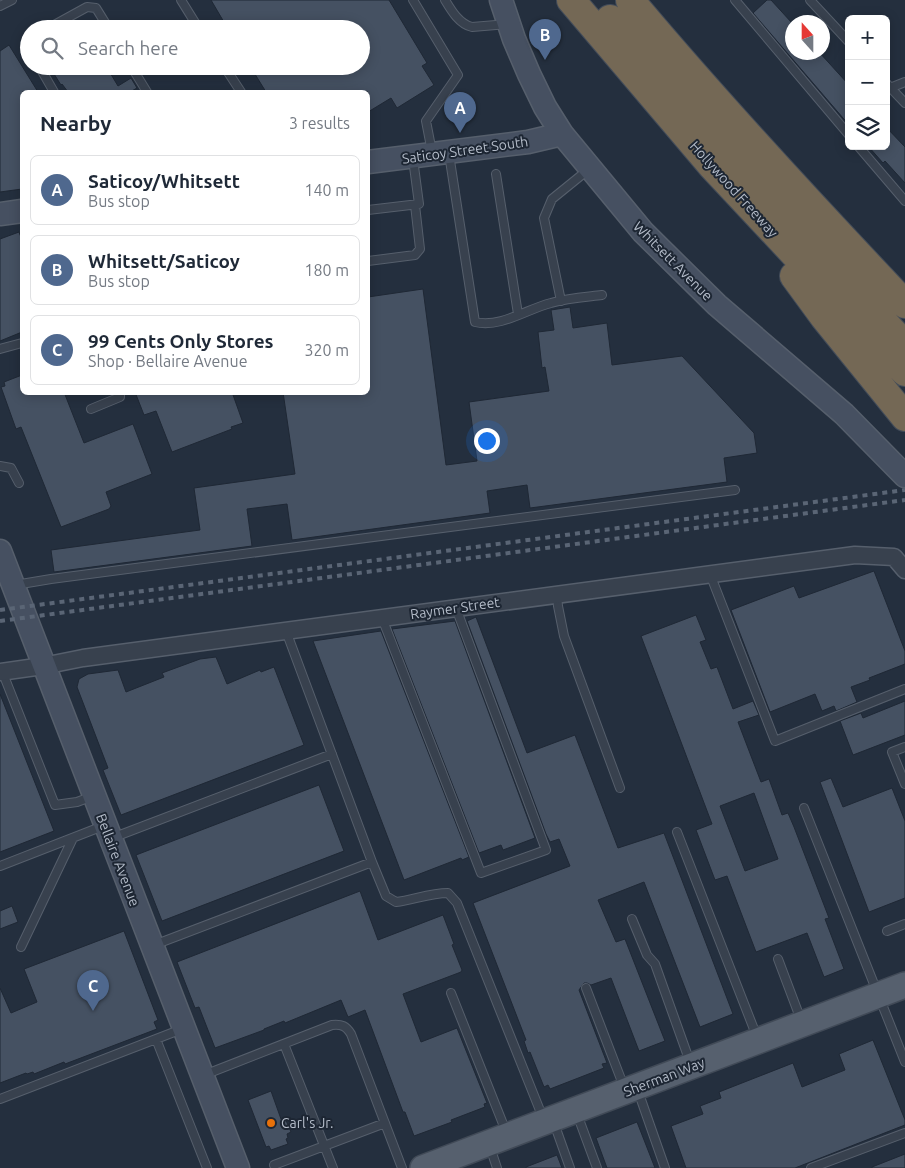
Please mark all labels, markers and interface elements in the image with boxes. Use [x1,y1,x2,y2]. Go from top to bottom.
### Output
north arrow [785,15,830,60]
map controls [845,15,890,150]
button: + [845,15,890,60]
pin: B [529,19,561,60]
search box [20,20,370,75]
icon: search [38,34,66,62]
text: Search here [78,37,178,59]
button: − [845,60,890,105]
pin: A [444,92,476,133]
button: layers [845,105,890,150]
text: Nearby [40,111,111,135]
text: 3 results [289,114,350,132]
street label: Saticoy Street South [401,133,529,167]
street label: Hollywood Freeway [687,138,781,240]
text: Saticoy/Whitsett [88,170,240,192]
text: A [51,181,63,199]
text: 140 m [304,181,349,199]
text: Bus stop [88,192,150,210]
street label: Whitsett Avenue [630,218,716,304]
text: Whitsett/Saticoy [88,250,240,272]
text: B [52,261,62,279]
text: 180 m [304,261,349,279]
text: Bus stop [88,272,150,290]
text: 99 Cents Only Stores [88,330,274,352]
text: C [52,341,62,359]
text: 320 m [304,341,349,359]
text: Shop · Bellaire Avenue [88,352,247,370]
your location [474,428,500,454]
street label: Raymer Street [409,594,501,622]
street label: Bellaire Avenue [93,811,143,909]
pin: C [77,970,109,1011]
street label: Sherman Way [621,1054,707,1100]
place label: Carl's Jr. [281,1115,333,1131]
marker: Carl's Jr. [265,1117,277,1129]

